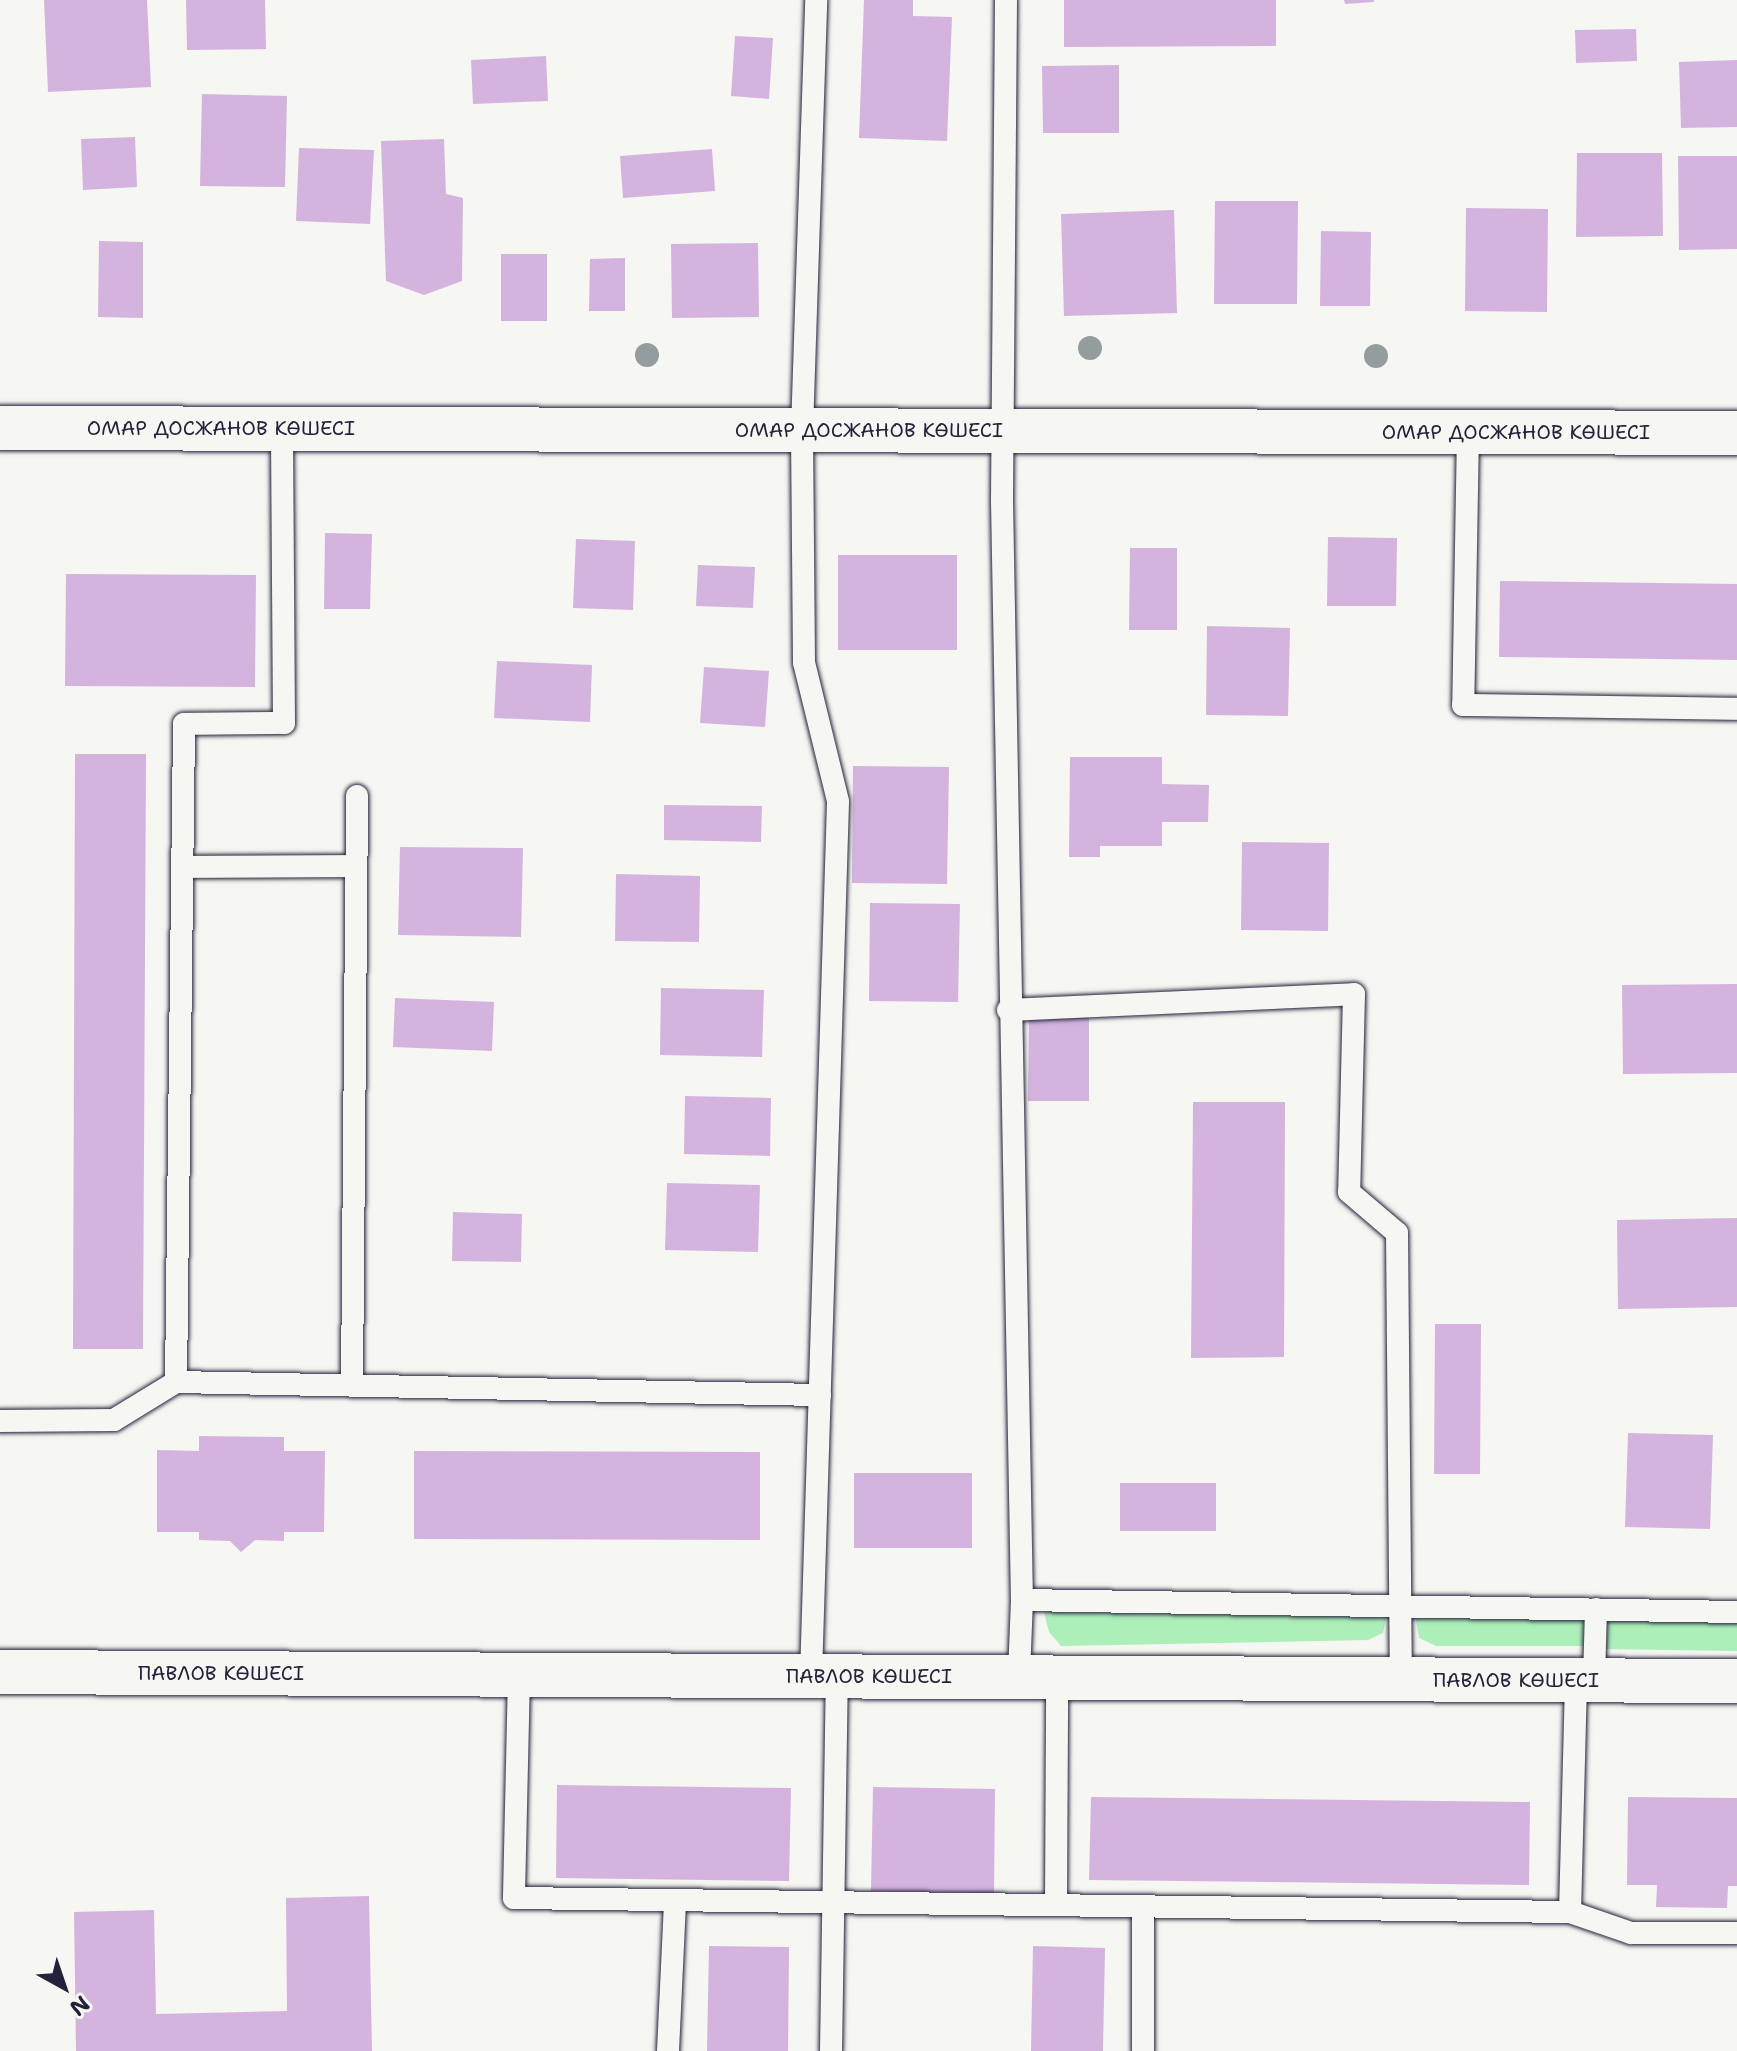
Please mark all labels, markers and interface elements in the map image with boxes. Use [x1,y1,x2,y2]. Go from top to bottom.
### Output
street label: ОМАР ДОСЖАНОВ КӨШЕСІ [87,416,355,440]
street label: ОМАР ДОСЖАНОВ КӨШЕСІ [735,418,1003,442]
street label: ОМАР ДОСЖАНОВ КӨШЕСІ [1382,420,1650,444]
street label: ПАВЛОВ КӨШЕСІ [138,1661,304,1685]
street label: ПАВЛОВ КӨШЕСІ [786,1664,952,1688]
street label: ПАВЛОВ КӨШЕСІ [1433,1668,1599,1692]
north arrow [24,1947,104,2027]
text: N [64,1989,96,2022]

